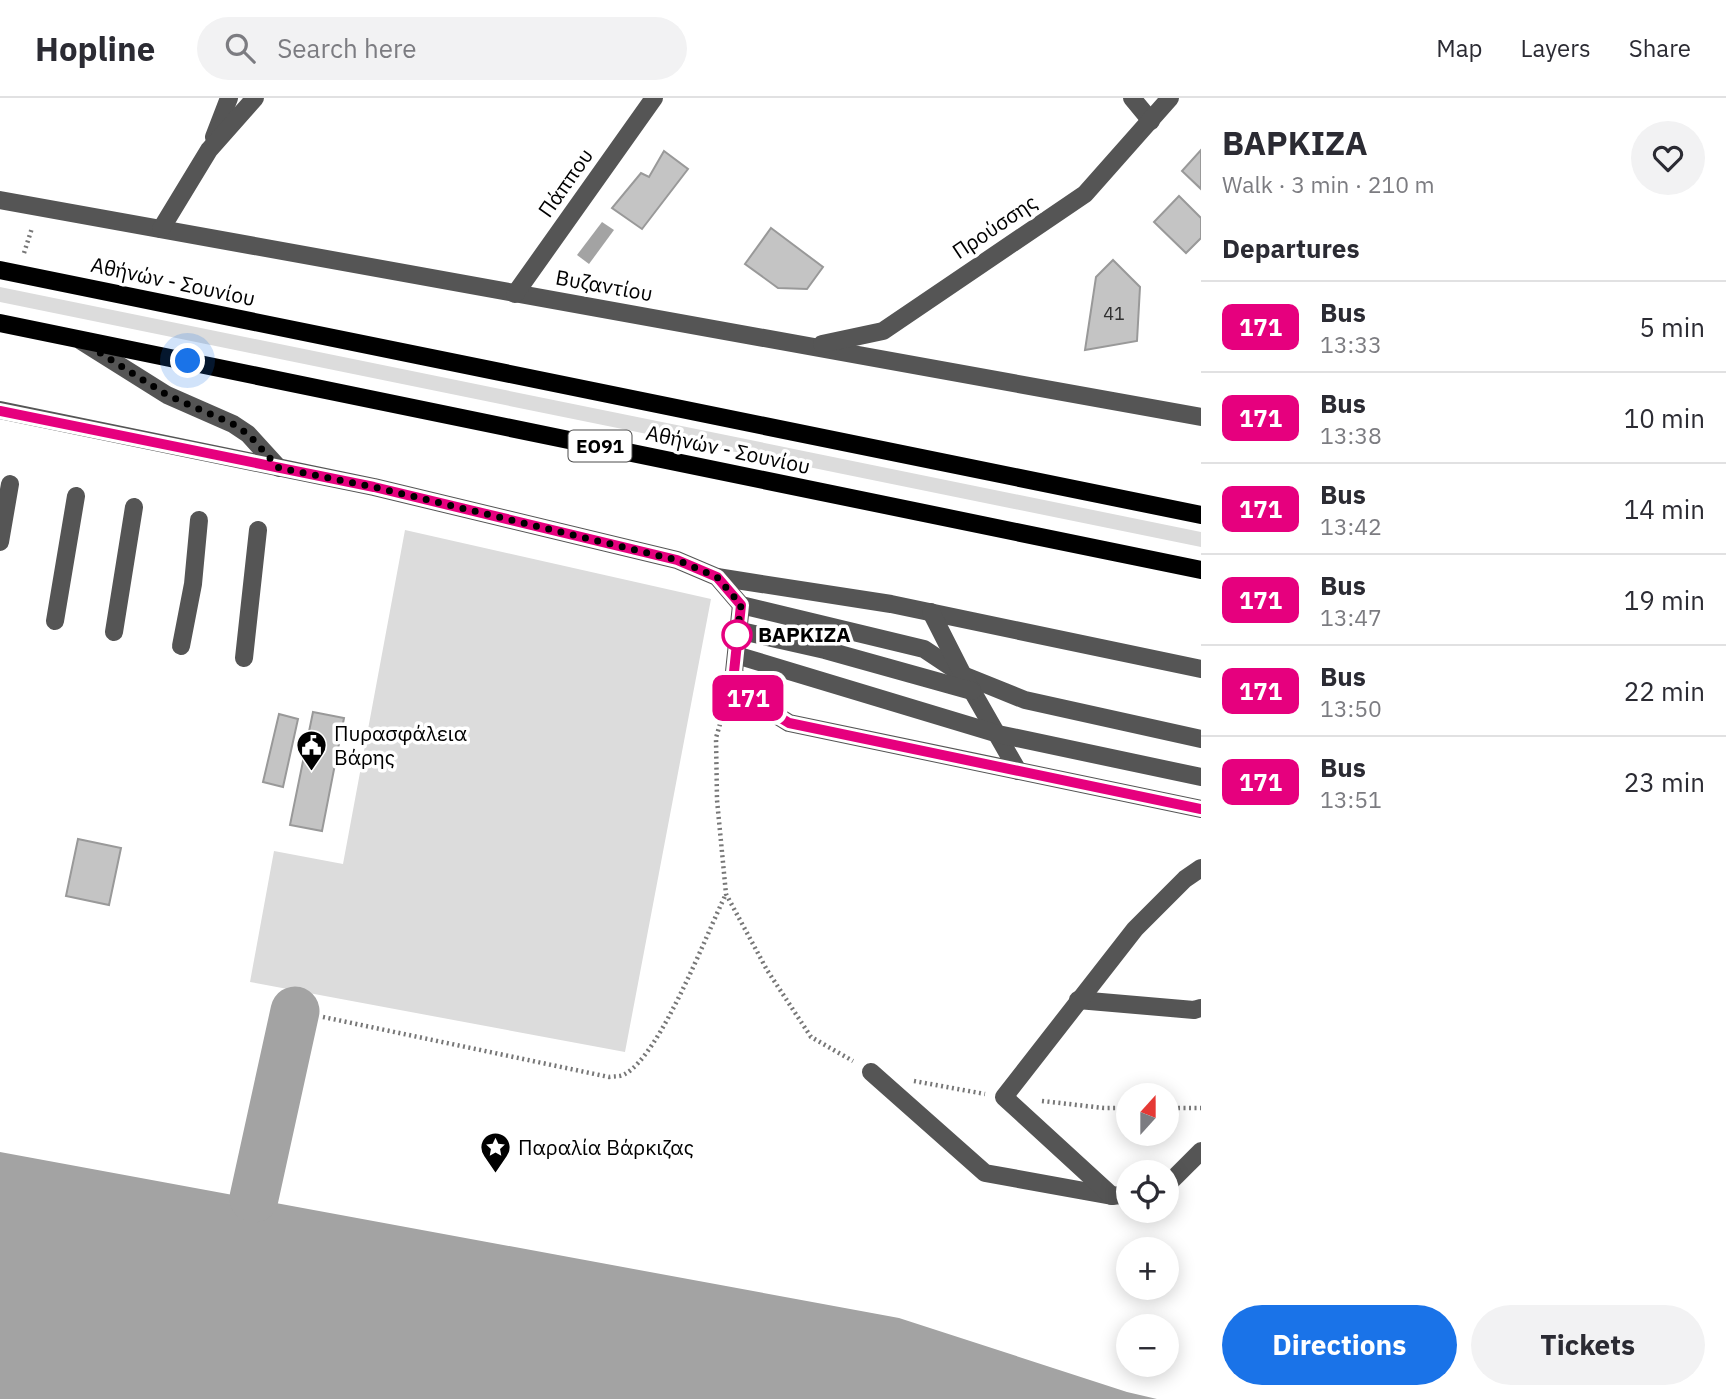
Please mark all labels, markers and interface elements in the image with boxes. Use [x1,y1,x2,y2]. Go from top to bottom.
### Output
search box [197,17,687,80]
text: Hopline [35,27,155,70]
icon: search [221,29,259,67]
text: Search here [277,31,417,65]
text: Map [1436,32,1483,64]
text: Layers [1521,32,1591,64]
text: Share [1629,32,1691,64]
text: ΒΑΡΚΙΖΑ [1222,121,1368,164]
button: heart [1631,121,1705,195]
street label: Πάππου [531,142,599,222]
text: Walk · 3 min · 210 m [1222,169,1435,199]
street label: Προύσσης [947,188,1042,265]
text: Departures [1222,231,1360,265]
street label: Αθήνών - Σουνίου [88,250,258,312]
street label: Βυζαντίου [553,263,655,307]
text: Bus [1320,295,1366,329]
house number: 41 [1103,302,1125,325]
text: 5 min [1639,310,1705,344]
text: 171 [1239,311,1282,343]
text: 13:33 [1320,329,1382,359]
your location [170,343,205,378]
text: Bus [1320,386,1366,420]
text: 10 min [1624,401,1705,435]
text: 171 [1239,402,1282,434]
street label: Αθήνών - Σουνίου [643,418,813,480]
text: 13:38 [1320,420,1382,450]
road number: ΕΟ91 [568,430,632,462]
text: Bus [1320,477,1366,511]
text: 14 min [1624,492,1705,526]
text: 171 [1239,493,1282,525]
text: 13:42 [1320,511,1382,541]
text: Bus [1320,568,1366,602]
text: 19 min [1624,583,1705,617]
text: 171 [1239,584,1282,616]
text: 13:47 [1320,602,1382,632]
marker: ΒΑΡΚΙΖΑ [722,620,752,650]
place label: ΒΑΡΚΙΖΑ [758,620,851,648]
text: Bus [1320,659,1366,693]
text: 22 min [1624,674,1705,708]
line badge: 171 [708,675,788,721]
text: 171 [1239,675,1282,707]
text: 171 [726,682,770,714]
text: 13:50 [1320,693,1382,723]
place label: Πυρασφάλεια Βάρης [334,719,467,771]
public building icon: Πυρασφάλεια Βάρης [294,729,328,773]
text: Bus [1320,750,1366,784]
text: 23 min [1624,765,1705,799]
text: 171 [1239,766,1282,798]
text: 13:51 [1320,784,1382,814]
north arrow [1116,1083,1180,1146]
map controls [1116,1083,1179,1377]
place icon: Παραλία Βάρκιζας [478,1131,512,1175]
place label: Παραλία Βάρκιζας [518,1133,694,1161]
button: locate [1116,1160,1179,1223]
button: + [1116,1237,1179,1300]
button: Directions [1222,1305,1457,1385]
button: Tickets [1471,1305,1705,1385]
button: − [1116,1314,1179,1377]

